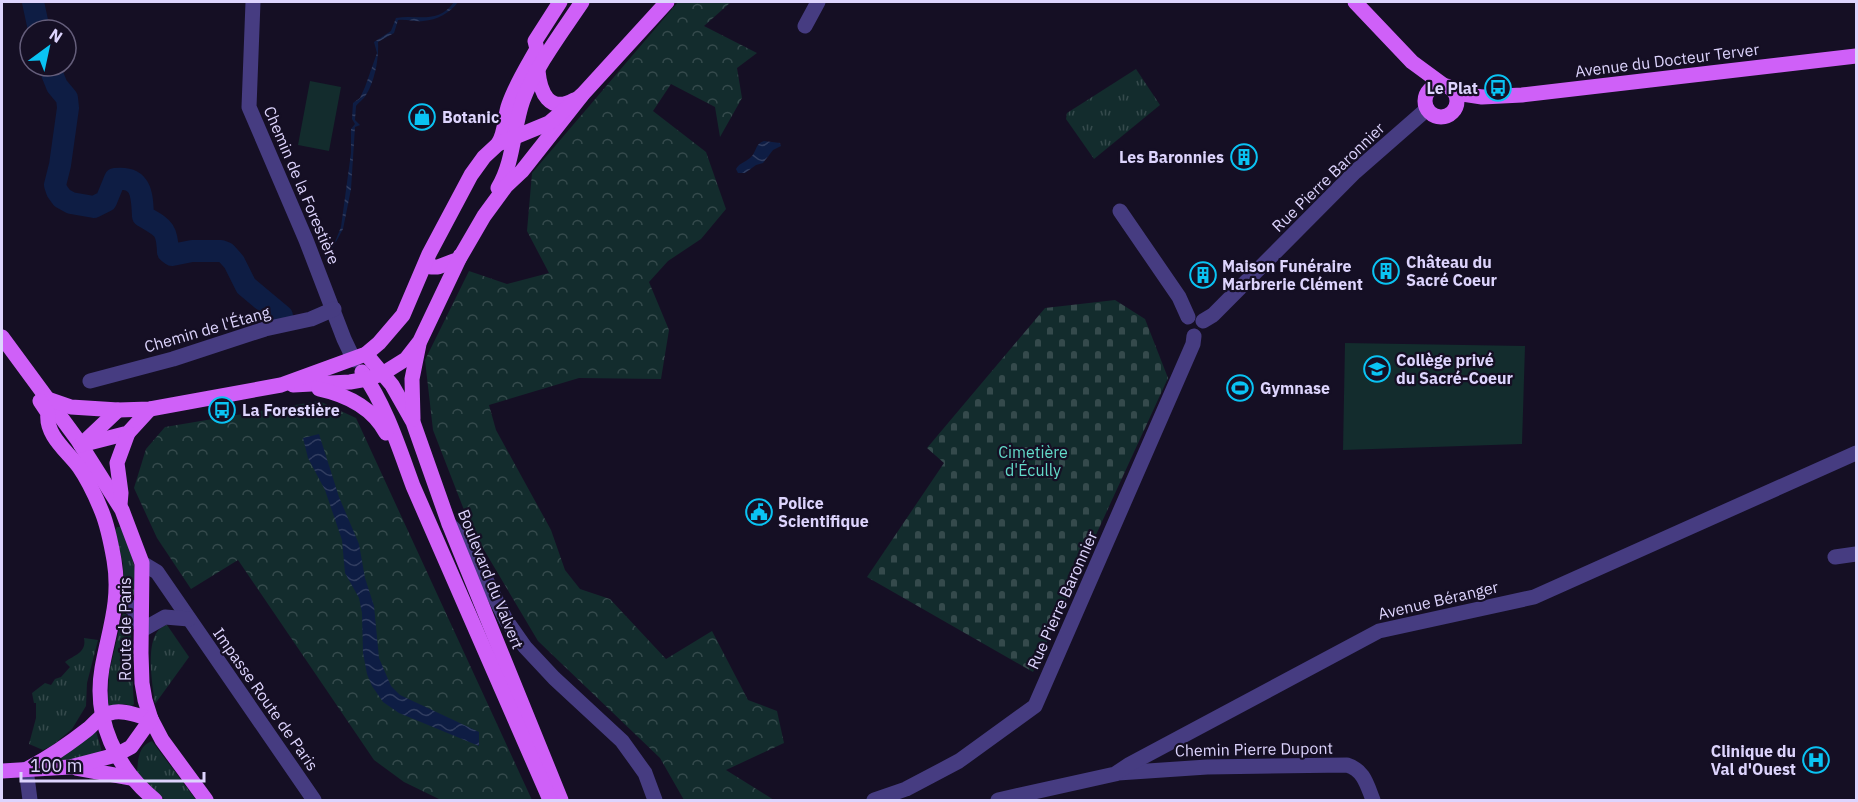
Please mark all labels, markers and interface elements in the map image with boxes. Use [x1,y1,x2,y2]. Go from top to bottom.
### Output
north arrow [18,18,78,78]
text: N [46,24,66,47]
street label: Avenue du Docteur Terver [1574,39,1760,81]
bus stop icon: Le Plat [1483,73,1513,103]
place label: Le Plat [1426,78,1478,98]
shop icon: Botanic [407,102,437,132]
street label: Chemin de la Forestière [260,103,344,267]
place label: Botanic [442,107,499,127]
street label: Rue Pierre Baronnier [1267,118,1389,236]
building icon: Les Baronnies [1229,142,1259,172]
place label: Les Baronnies [1119,147,1224,167]
place label: Château du Sacré Coeur [1406,252,1497,290]
place label: Maison Funéraire Marbrerie Clément [1222,256,1363,294]
building icon: Château du Sacré Coeur [1371,256,1401,286]
building icon: Maison Funéraire Marbrerie Clément [1188,260,1218,290]
street label: Chemin de l'Étang [142,300,273,356]
place label: Collège privé du Sacré-Coeur [1396,350,1514,388]
school or university icon: Collège privé du Sacré-Coeur [1362,354,1392,384]
sports icon: Gymnase [1225,373,1255,403]
place label: Gymnase [1260,378,1330,398]
bus stop icon: La Forestière [207,395,237,425]
place label: La Forestière [242,400,340,420]
park label: Cimetière d'Écully [998,442,1068,480]
place label: Police Scientifique [778,493,869,531]
public building icon: Police Scientifique [744,497,774,527]
street label: Boulevard du Valvert [454,506,528,652]
street label: Rue Pierre Baronnier [1023,528,1102,672]
street label: Avenue Béranger [1376,576,1500,624]
street label: Route de Paris [115,577,135,681]
street label: Impasse Route de Paris [209,624,323,774]
street label: Chemin Pierre Dupont [1175,738,1333,760]
place label: Clinique du Val d'Ouest [1711,741,1796,779]
scale bar [21,745,204,783]
hospital icon: Clinique du Val d'Ouest [1801,745,1831,775]
text: 100 m [30,754,82,777]

